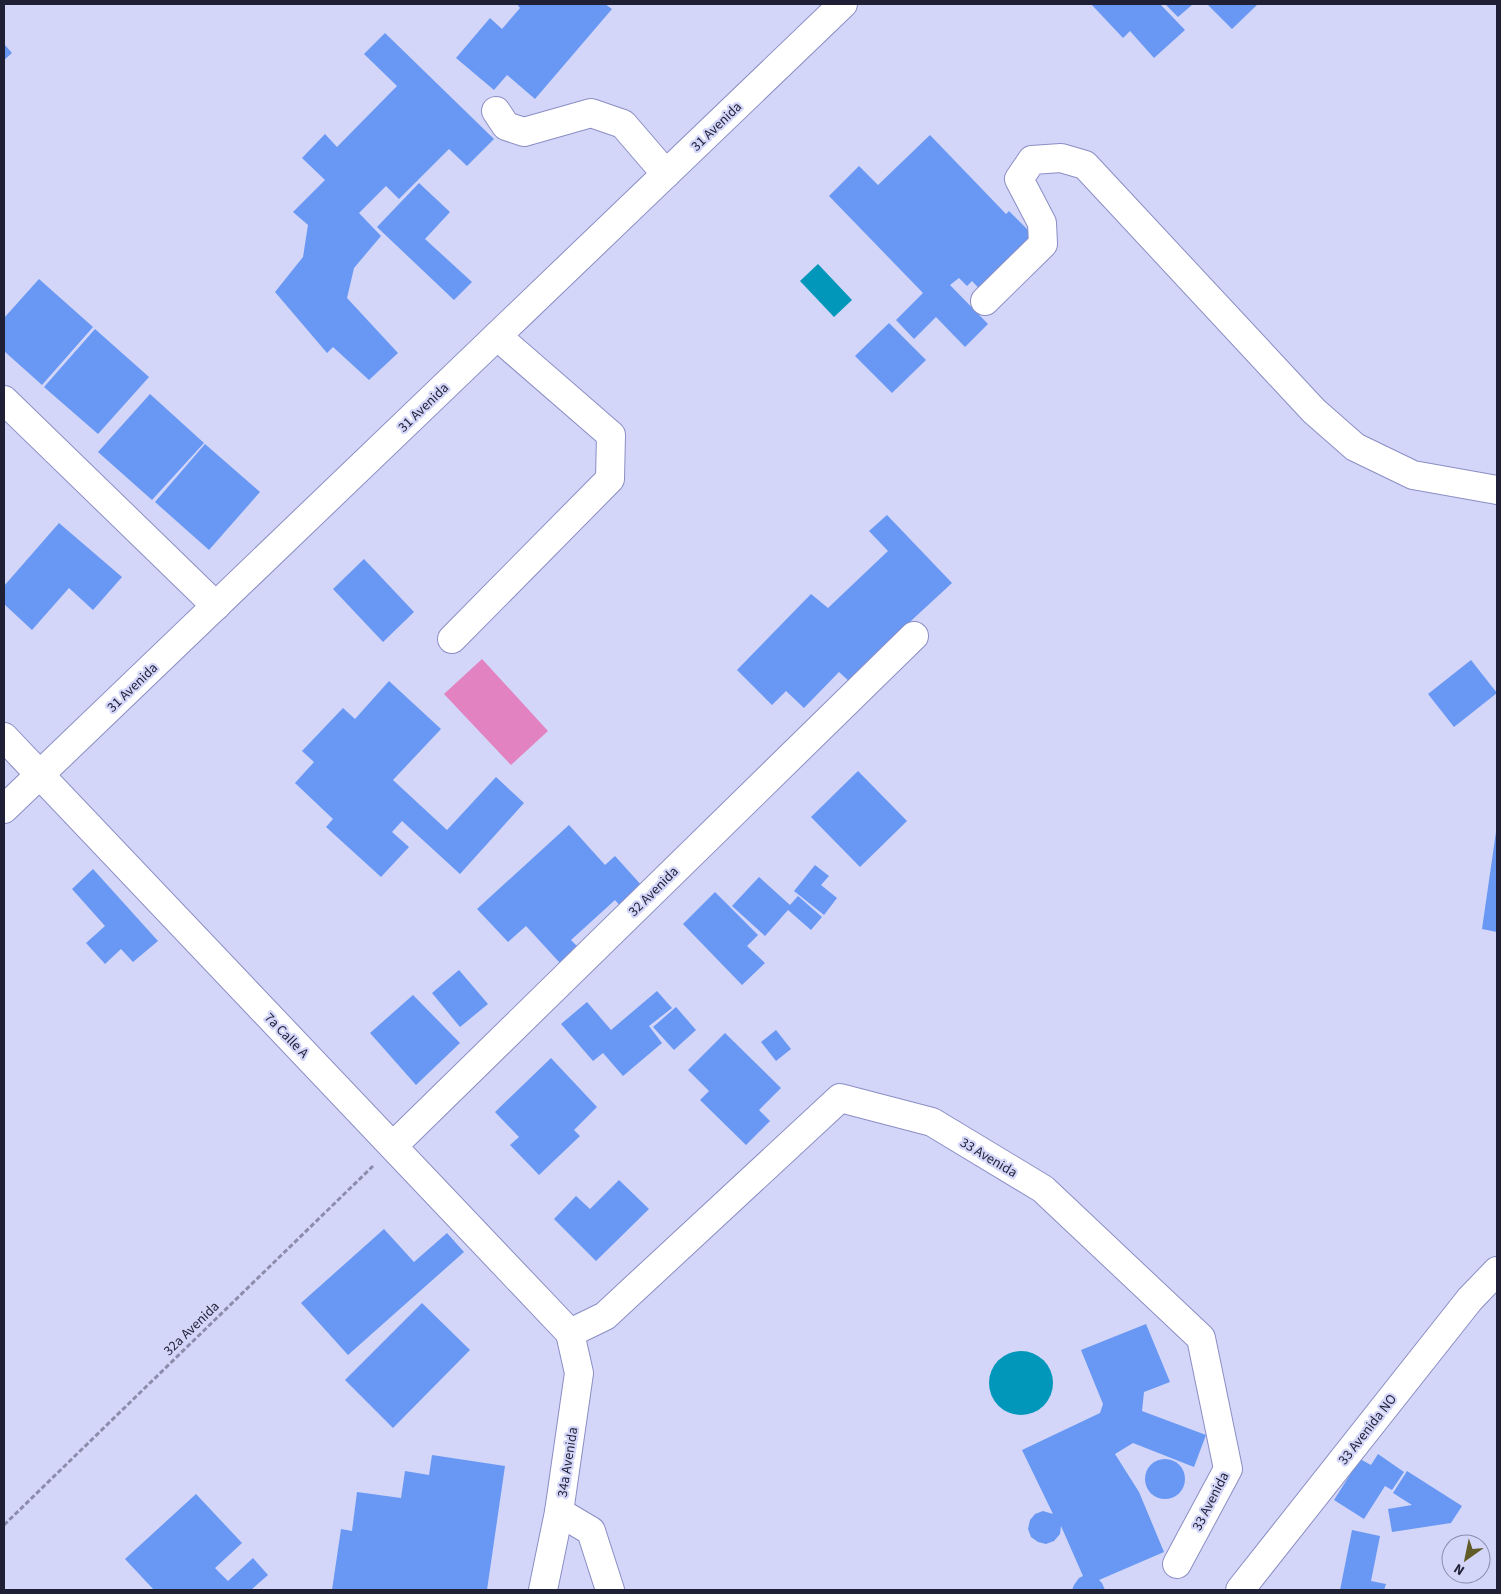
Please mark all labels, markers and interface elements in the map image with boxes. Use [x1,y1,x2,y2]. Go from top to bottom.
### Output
street label: 31 Avenida [687,97,747,156]
street label: 31 Avenida [394,378,454,437]
street label: 31 Avenida [103,658,163,717]
street label: 32 Avenida [624,862,683,921]
street label: 7a Calle A [260,1008,313,1063]
street label: 33 Avenida [956,1133,1021,1183]
street label: 32a Avenida [159,1297,224,1360]
street label: 33 Avenida NO [1334,1390,1402,1469]
street label: 34a Avenida [553,1426,583,1499]
street label: 33 Avenida [1188,1469,1234,1534]
north arrow [1441,1534,1491,1584]
text: N [1450,1558,1469,1580]

